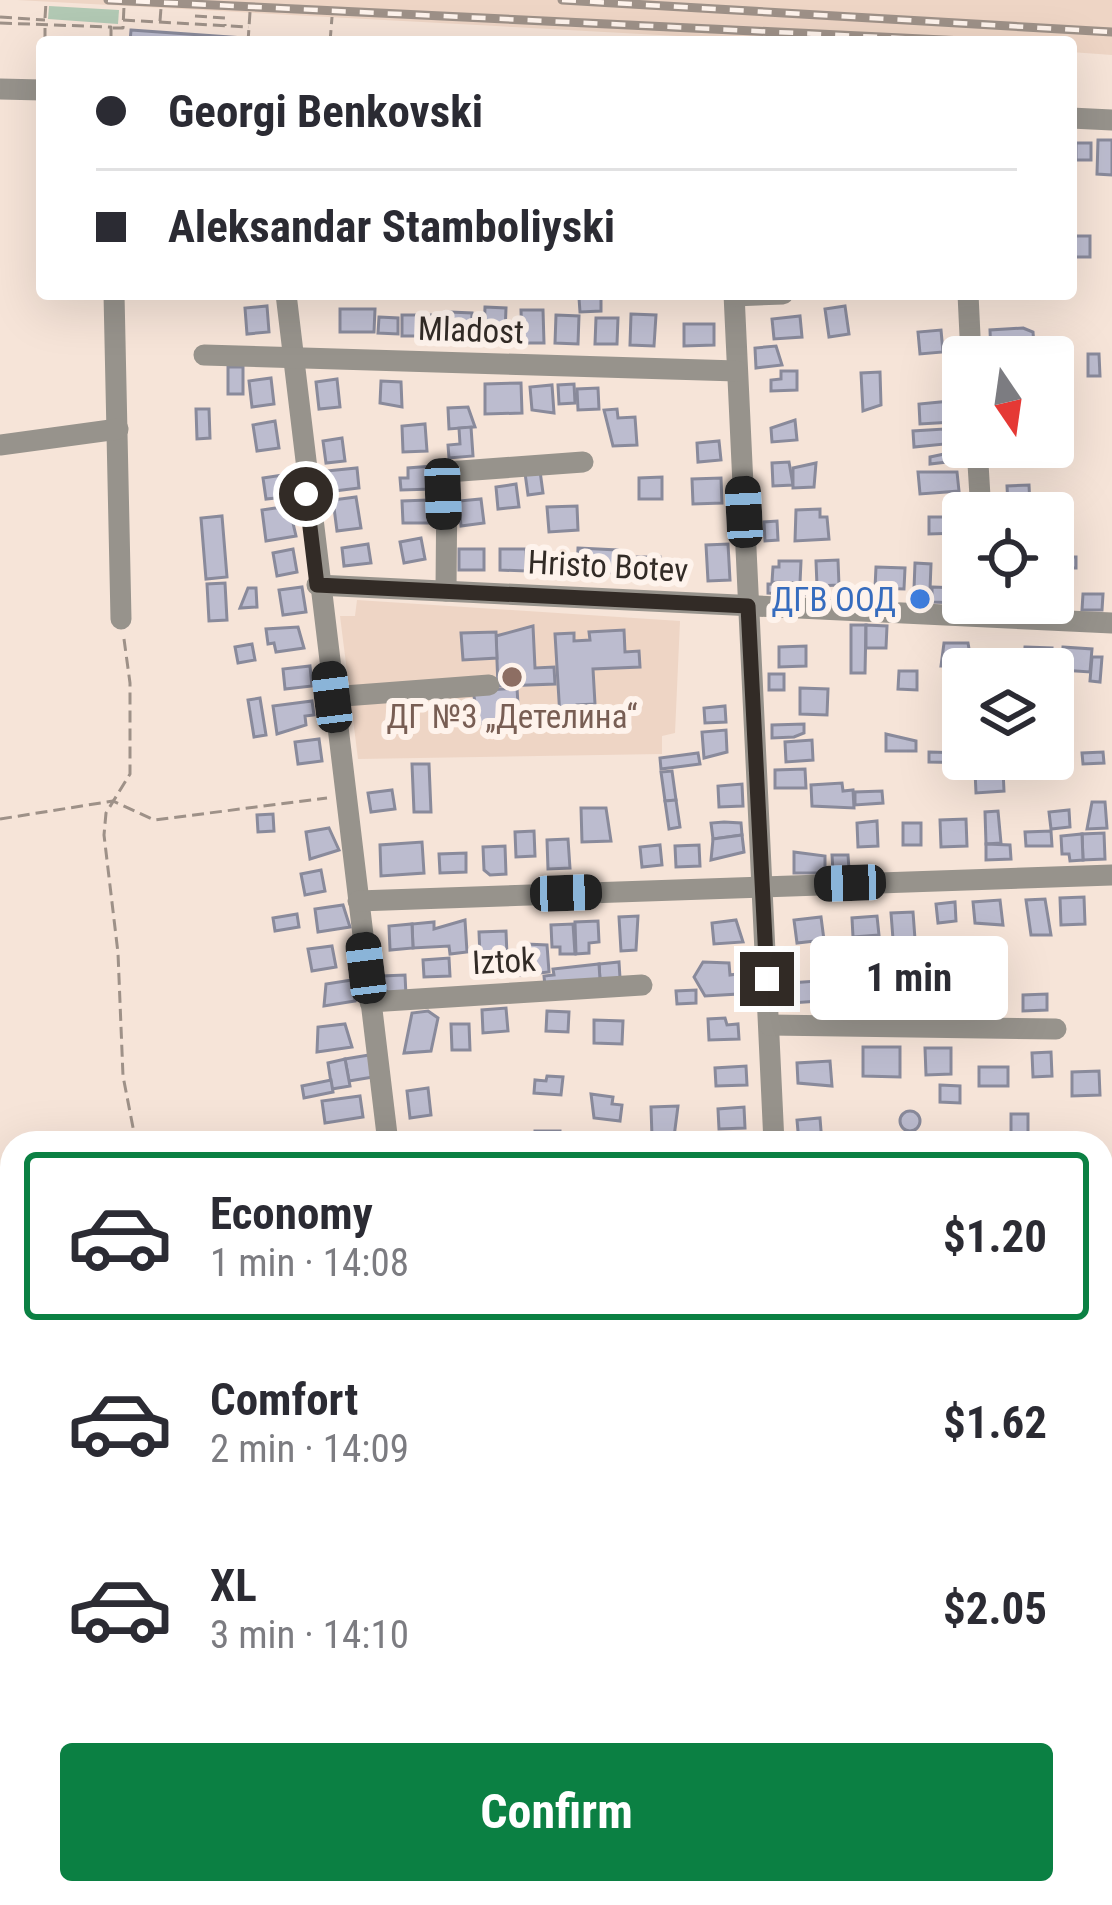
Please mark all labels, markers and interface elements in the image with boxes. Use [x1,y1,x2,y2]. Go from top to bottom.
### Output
text: Georgi Benkovski [168,85,483,138]
text: Aleksandar Stamboliyski [168,200,615,253]
street label: Mladost [417,309,525,351]
north arrow [942,336,1074,468]
map controls [942,336,1074,780]
car [424,457,462,531]
route start [279,467,333,521]
car [724,475,764,549]
button: locate [942,492,1074,624]
street label: Hristo Botev [527,542,689,590]
place label: ДГВ ООД [772,580,896,619]
marker: ДГВ ООД [907,586,933,612]
button: layers [942,648,1074,780]
car [310,659,354,735]
marker: ДГ №3 „Детелина“ [499,664,525,690]
place label: ДГ №3 „Детелина“ [387,697,637,736]
car [813,864,887,902]
car [529,874,603,912]
car [344,930,388,1006]
callout: 1 min [809,937,1007,1021]
street label: Iztok [471,940,537,982]
route end [740,952,794,1006]
text: 1 min [866,955,952,1001]
icon: car [66,1182,174,1290]
text: Economy [210,1187,373,1240]
text: $1.20 [943,1210,1047,1263]
text: 1 min · 14:08 [210,1240,409,1286]
icon: car [66,1368,174,1476]
text: Comfort [210,1373,358,1426]
text: $1.62 [943,1396,1047,1449]
text: 2 min · 14:09 [210,1426,409,1472]
icon: car [66,1554,174,1662]
text: XL [210,1559,257,1612]
text: $2.05 [943,1582,1047,1635]
text: 3 min · 14:10 [210,1612,409,1658]
button: Confirm [60,1743,1053,1881]

